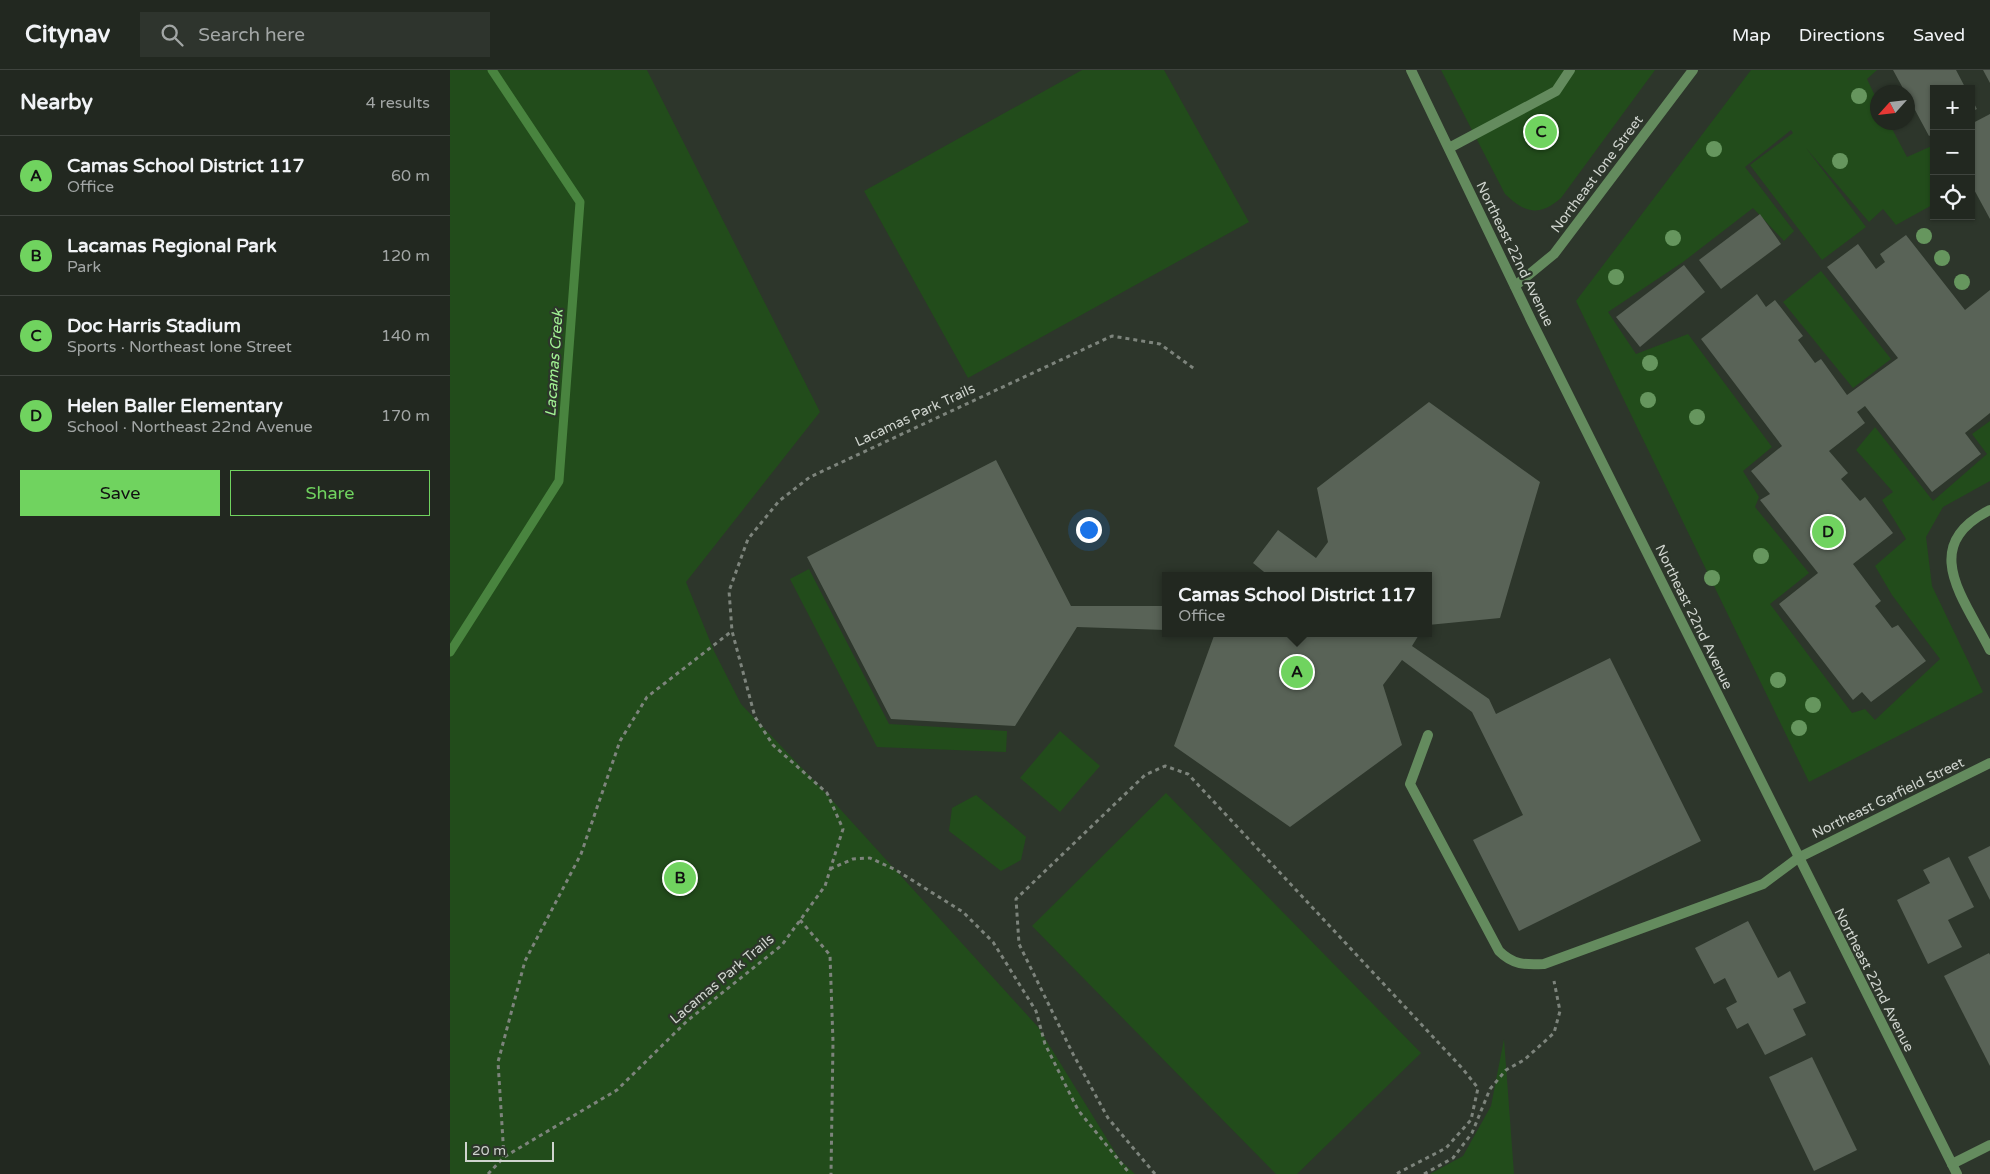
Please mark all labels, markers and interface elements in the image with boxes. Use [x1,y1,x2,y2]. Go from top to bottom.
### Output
search box [140,12,490,57]
text: Citynav [25,20,110,49]
icon: search [158,21,186,49]
text: Search here [198,24,305,46]
text: Map [1732,24,1771,46]
text: Directions [1799,24,1885,46]
text: Saved [1913,24,1965,46]
north arrow [1870,85,1915,130]
map controls [1930,85,1975,220]
button: + [1930,85,1975,130]
text: Nearby [20,90,93,115]
text: 4 results [366,93,430,113]
street label: Northeast Ione Street [1547,111,1647,236]
pin: C [1525,113,1557,151]
button: − [1930,130,1975,175]
text: Camas School District 117 [67,155,304,177]
text: A [30,166,42,186]
text: 60 m [391,166,430,186]
button: locate [1930,175,1975,220]
text: Office [67,177,114,197]
street label: Northeast 22nd Avenue [1473,179,1558,329]
text: Lacamas Regional Park [67,235,277,257]
text: B [30,246,42,266]
text: 120 m [381,246,430,266]
text: Park [67,257,101,277]
water label: Lacamas Creek [541,307,567,417]
text: Doc Harris Stadium [67,315,241,337]
text: C [30,326,42,346]
text: 140 m [381,326,430,346]
text: Sports · Northeast Ione Street [67,337,292,357]
street label: Lacamas Park Trails [852,380,978,450]
text: Helen Baller Elementary [67,395,283,417]
text: D [30,406,42,426]
text: 170 m [381,406,430,426]
text: School · Northeast 22nd Avenue [67,417,313,437]
button: Save [20,470,220,516]
button: Share [230,470,430,516]
pin: D [1812,513,1844,551]
your location [1076,517,1102,543]
street label: Northeast 22nd Avenue [1652,542,1737,692]
popup [1162,572,1432,637]
text: Camas School District 117 [1178,584,1416,606]
text: Office [1178,606,1225,626]
pin: A [1281,653,1313,691]
street label: Northeast Garfield Street [1809,753,1967,842]
pin: B [664,859,696,897]
street label: Northeast 22nd Avenue [1830,905,1918,1055]
street label: Lacamas Park Trails [667,930,778,1027]
scale bar [465,1139,554,1162]
text: 20 m [472,1142,506,1159]

